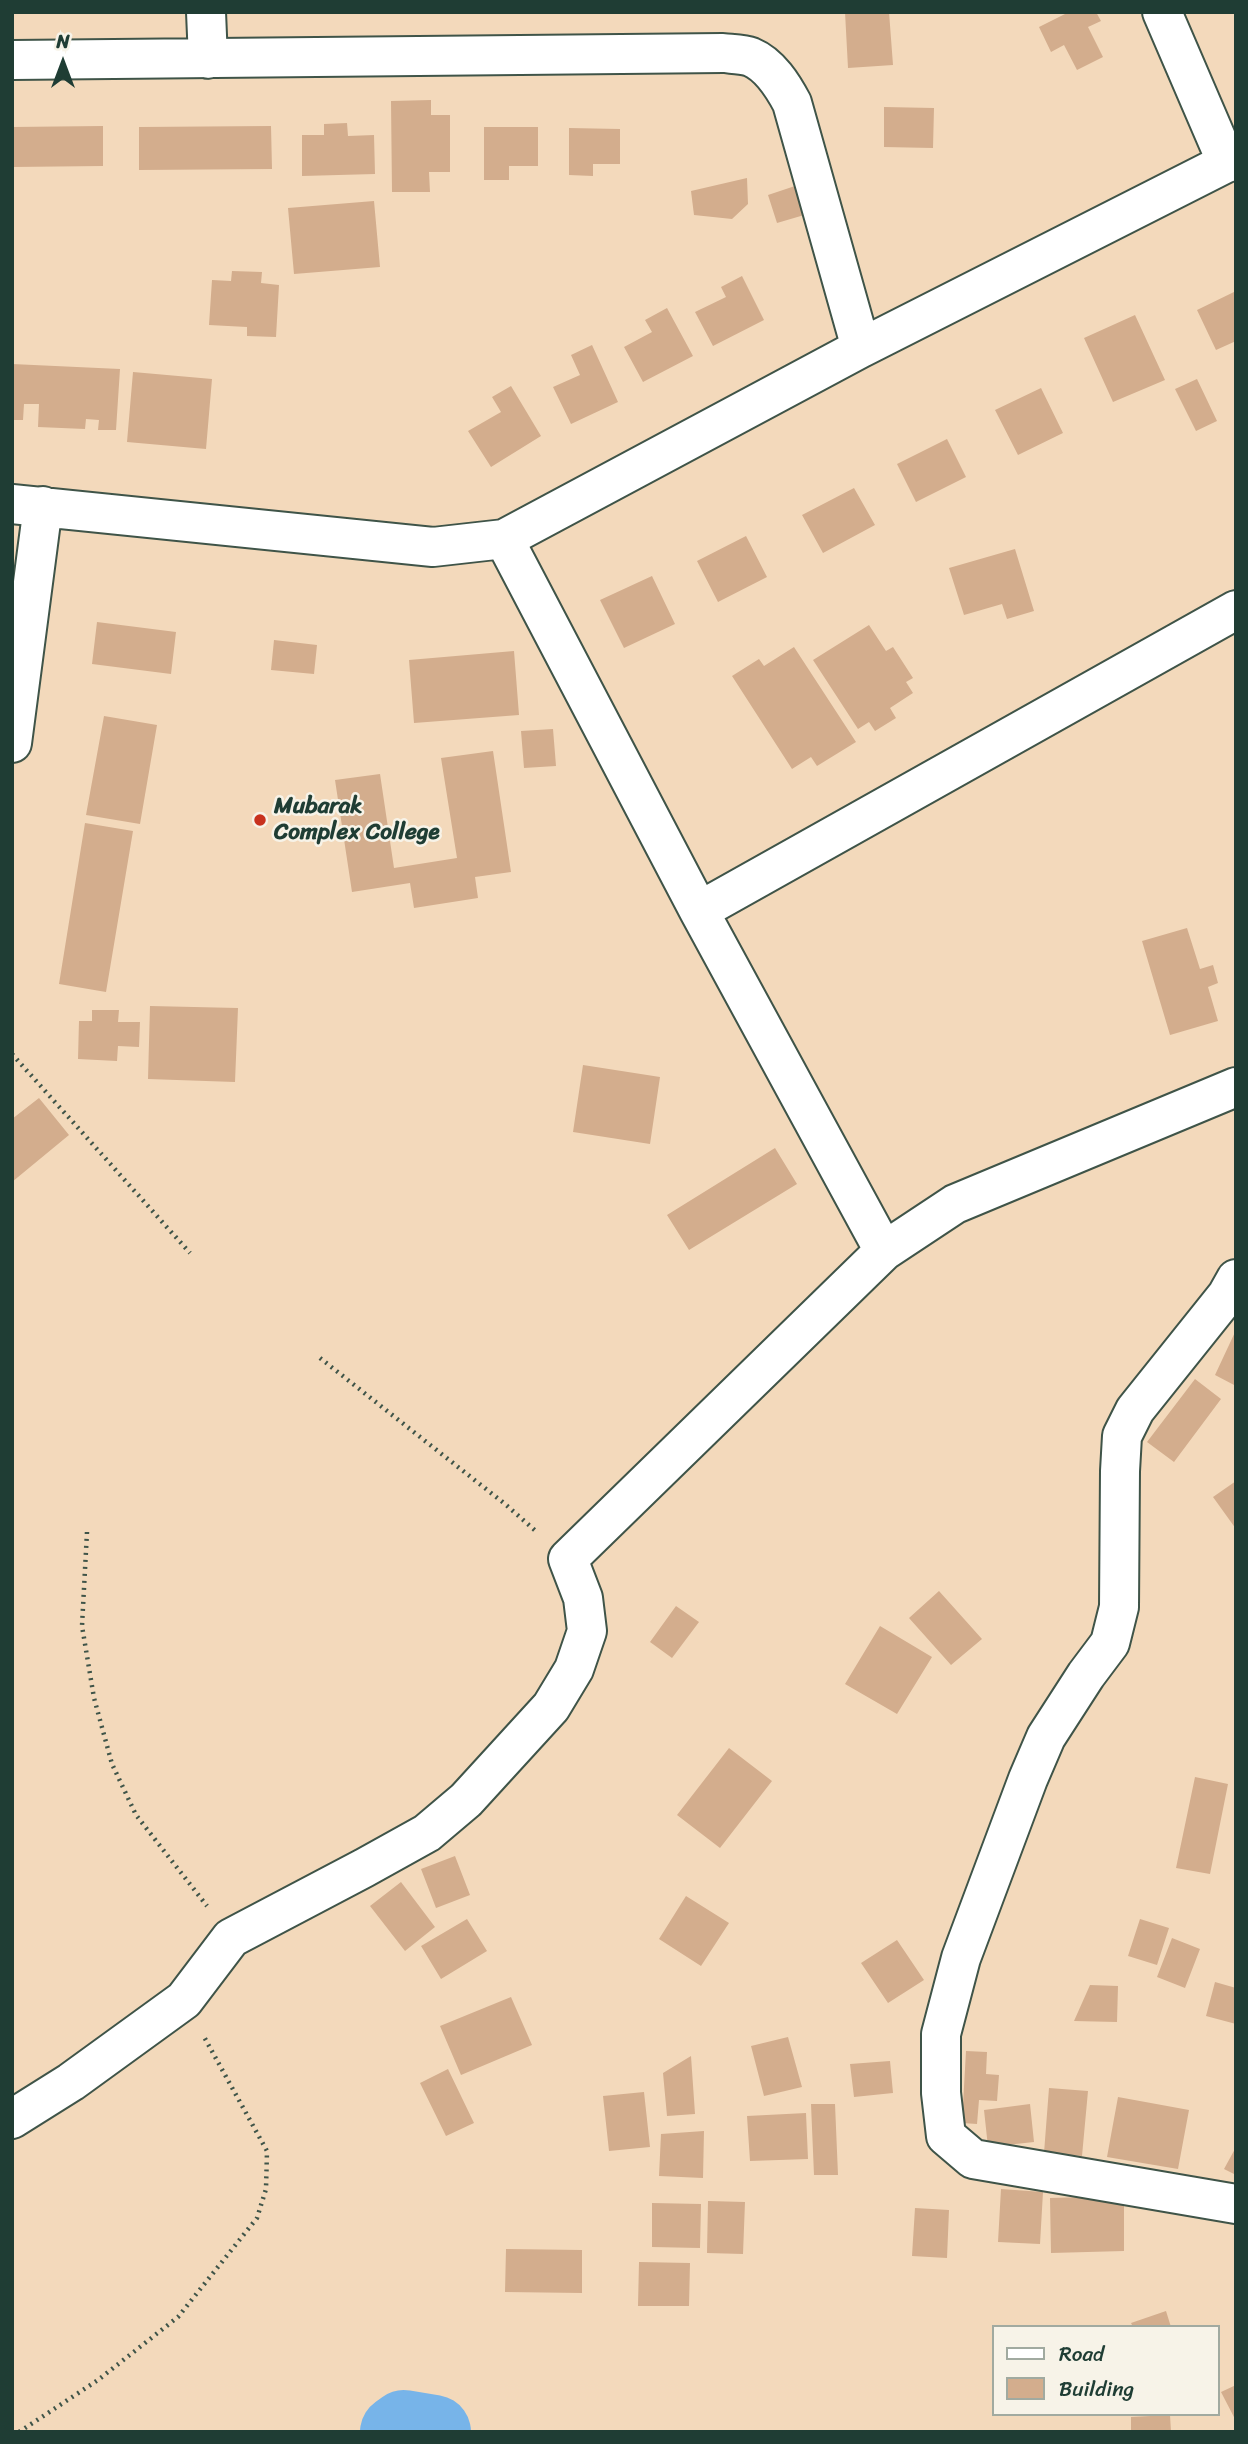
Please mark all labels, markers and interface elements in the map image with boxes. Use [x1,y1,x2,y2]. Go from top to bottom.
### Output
text: N [56,25,70,58]
north arrow [28,28,98,98]
place label: Mubarak Complex College [274,793,440,847]
marker: Mubarak Complex College [252,812,268,828]
legend [992,2325,1220,2416]
text: Road [1059,2335,1104,2373]
text: Building [1059,2370,1134,2408]

